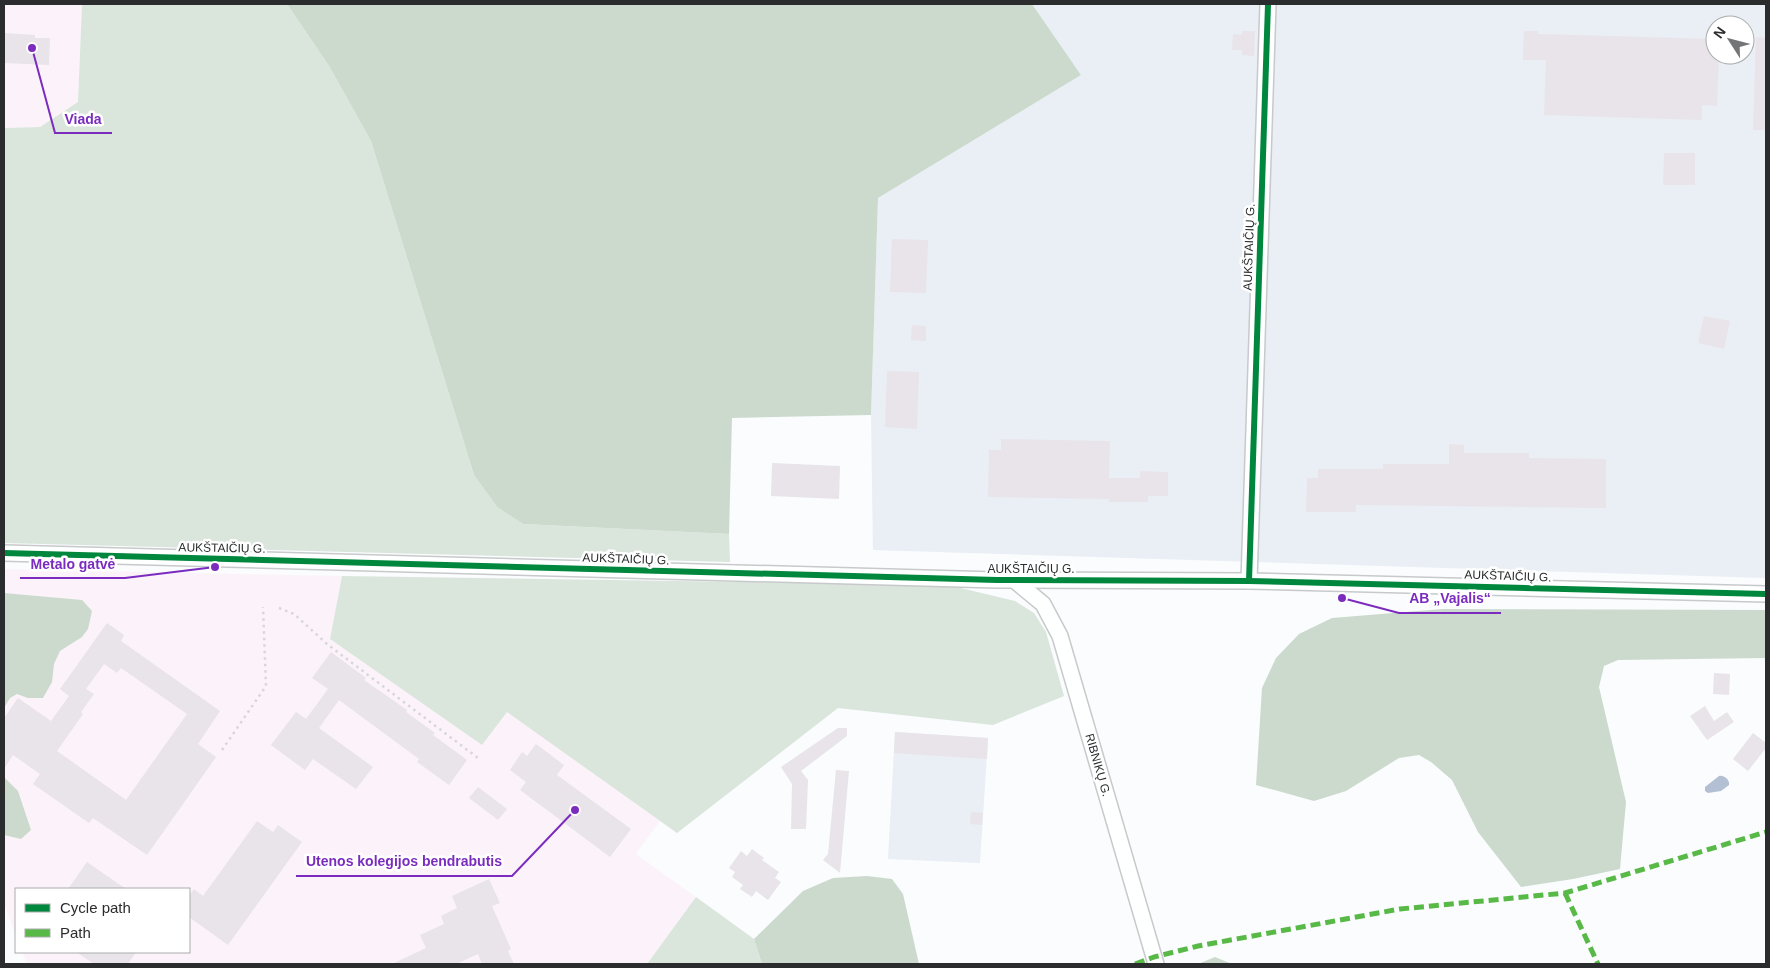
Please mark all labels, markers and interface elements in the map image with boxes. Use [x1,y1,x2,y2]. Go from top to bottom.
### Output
north arrow [1705,15,1755,65]
text: N [1710,24,1729,41]
callout: Viada [55,104,112,133]
text: Viada [64,111,102,127]
street label: AUKŠTAIČIŲ G. [1239,203,1258,291]
street label: AUKŠTAIČIŲ G. [178,539,266,556]
callout: Metalo gatvė [20,549,125,578]
street label: AUKŠTAIČIŲ G. [582,549,670,568]
text: Metalo gatvė [31,556,116,572]
street label: AUKŠTAIČIŲ G. [987,561,1075,576]
street label: AUKŠTAIČIŲ G. [1464,566,1552,585]
callout: AB „Vajalis“ [1399,584,1501,613]
text: AB „Vajalis“ [1409,590,1491,606]
street label: RIBNIKŲ G. [1082,732,1114,798]
callout: Utenos kolegijos bendrabutis [296,847,512,876]
text: Utenos kolegijos bendrabutis [306,853,502,869]
legend [15,888,190,953]
text: Cycle path [60,899,131,916]
text: Path [60,924,91,941]

